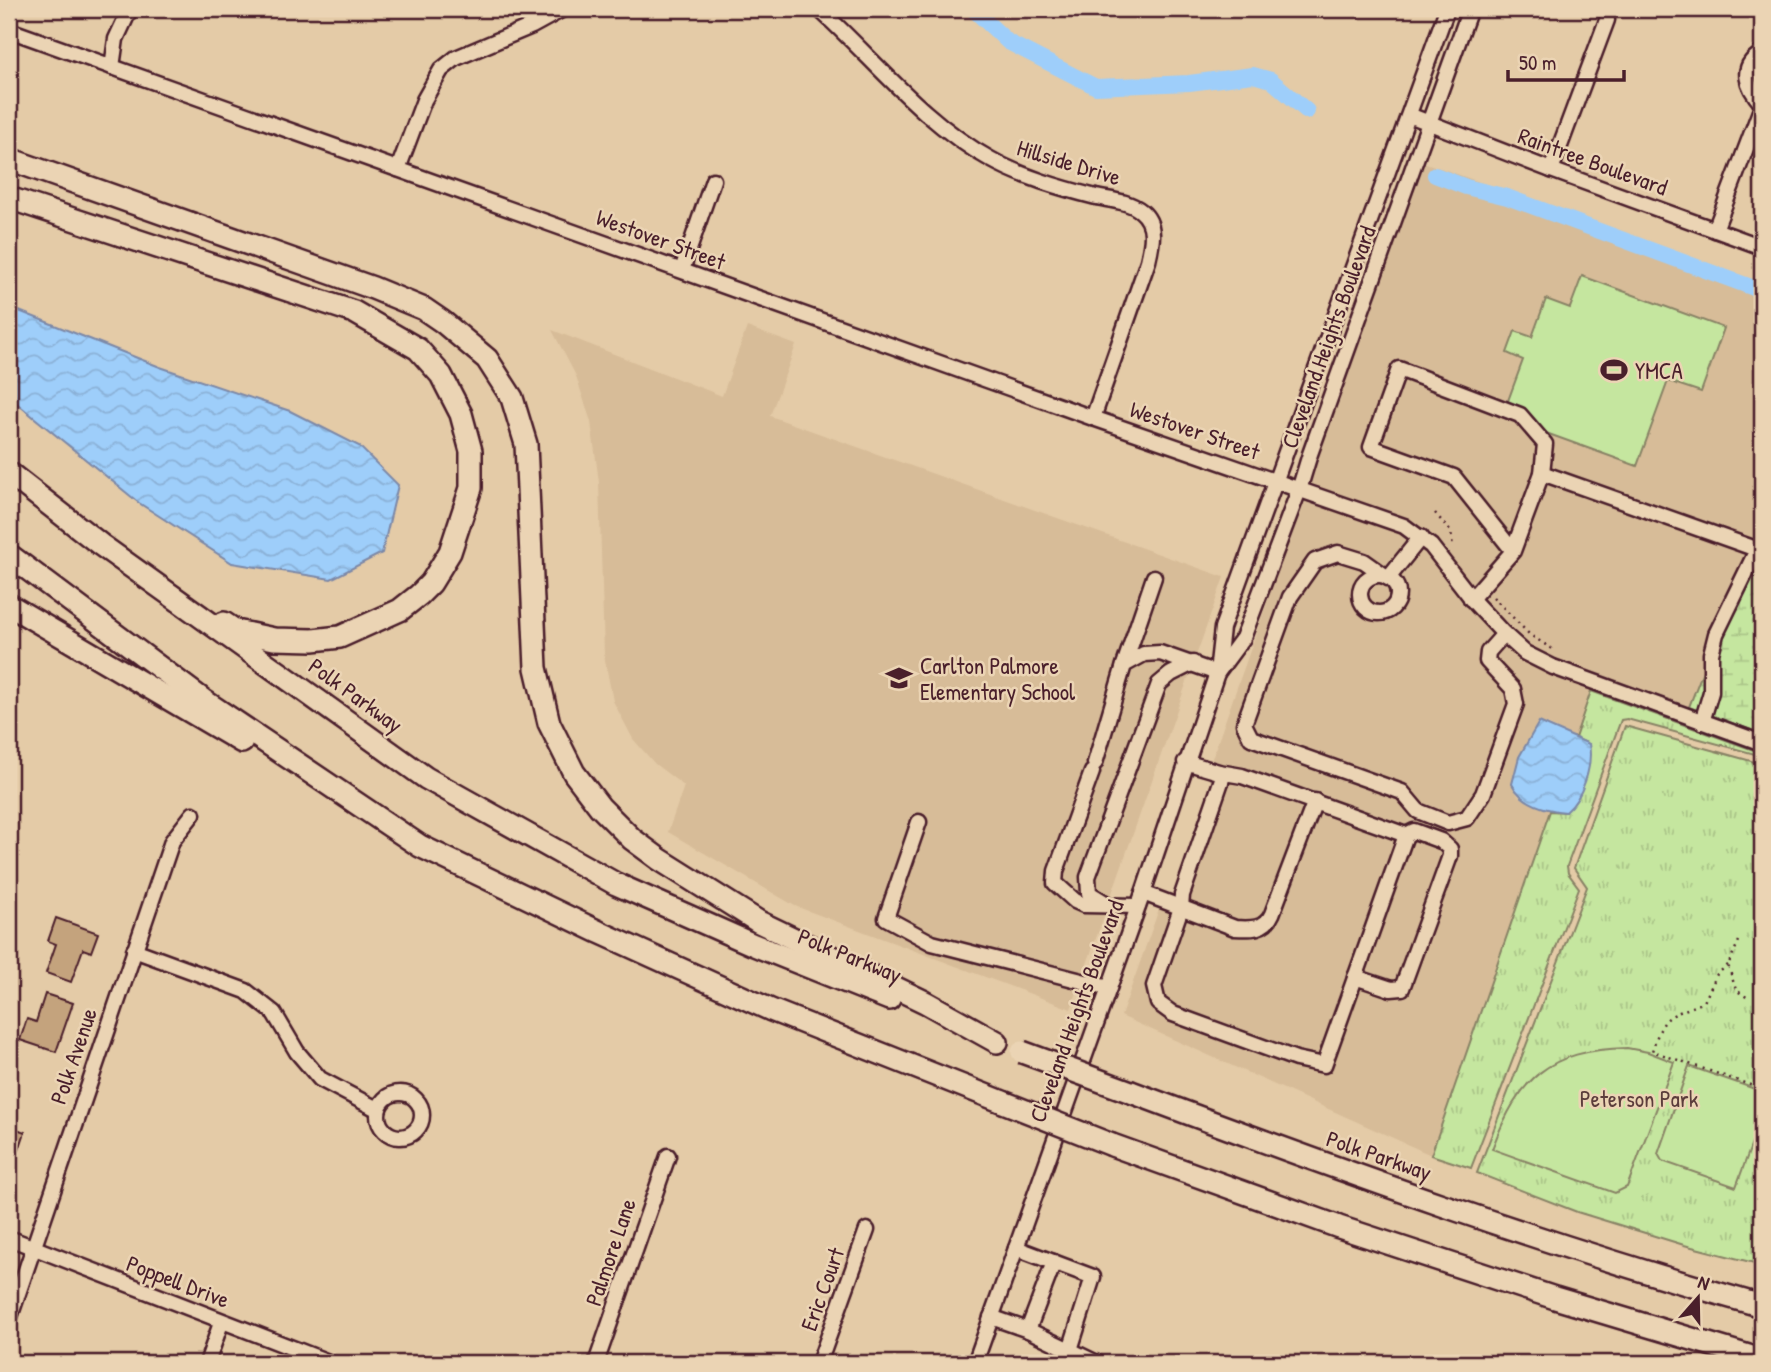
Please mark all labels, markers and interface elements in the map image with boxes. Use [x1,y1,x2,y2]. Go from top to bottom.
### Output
scale bar [1508,38,1624,82]
text: 50 m [1519,48,1556,77]
street label: Raintree Boulevard [1514,120,1672,202]
street label: Hillside Drive [1014,132,1124,192]
street label: Westover Street [592,201,731,277]
street label: Cleveland Heights Boulevard [1273,222,1383,452]
sports icon: YMCA [1599,355,1629,385]
place label: YMCA [1635,355,1683,386]
street label: Westover Street [1126,393,1265,467]
street label: Polk Parkway [303,650,409,740]
place label: Carlton Palmore Elementary School [920,650,1076,707]
school or university icon: Carlton Palmore Elementary School [884,663,914,693]
street label: Cleveland Heights Boulevard [1021,896,1131,1126]
street label: Polk Parkway [794,920,907,990]
street label: Polk Avenue [42,1004,104,1108]
park label: Peterson Park [1580,1083,1699,1114]
street label: Polk Parkway [1322,1123,1436,1188]
street label: Palmore Lane [577,1194,643,1310]
street label: Eric Court [793,1242,852,1335]
street label: Poppell Drive [122,1247,234,1315]
north arrow [1662,1264,1732,1334]
text: N [1695,1268,1713,1296]

